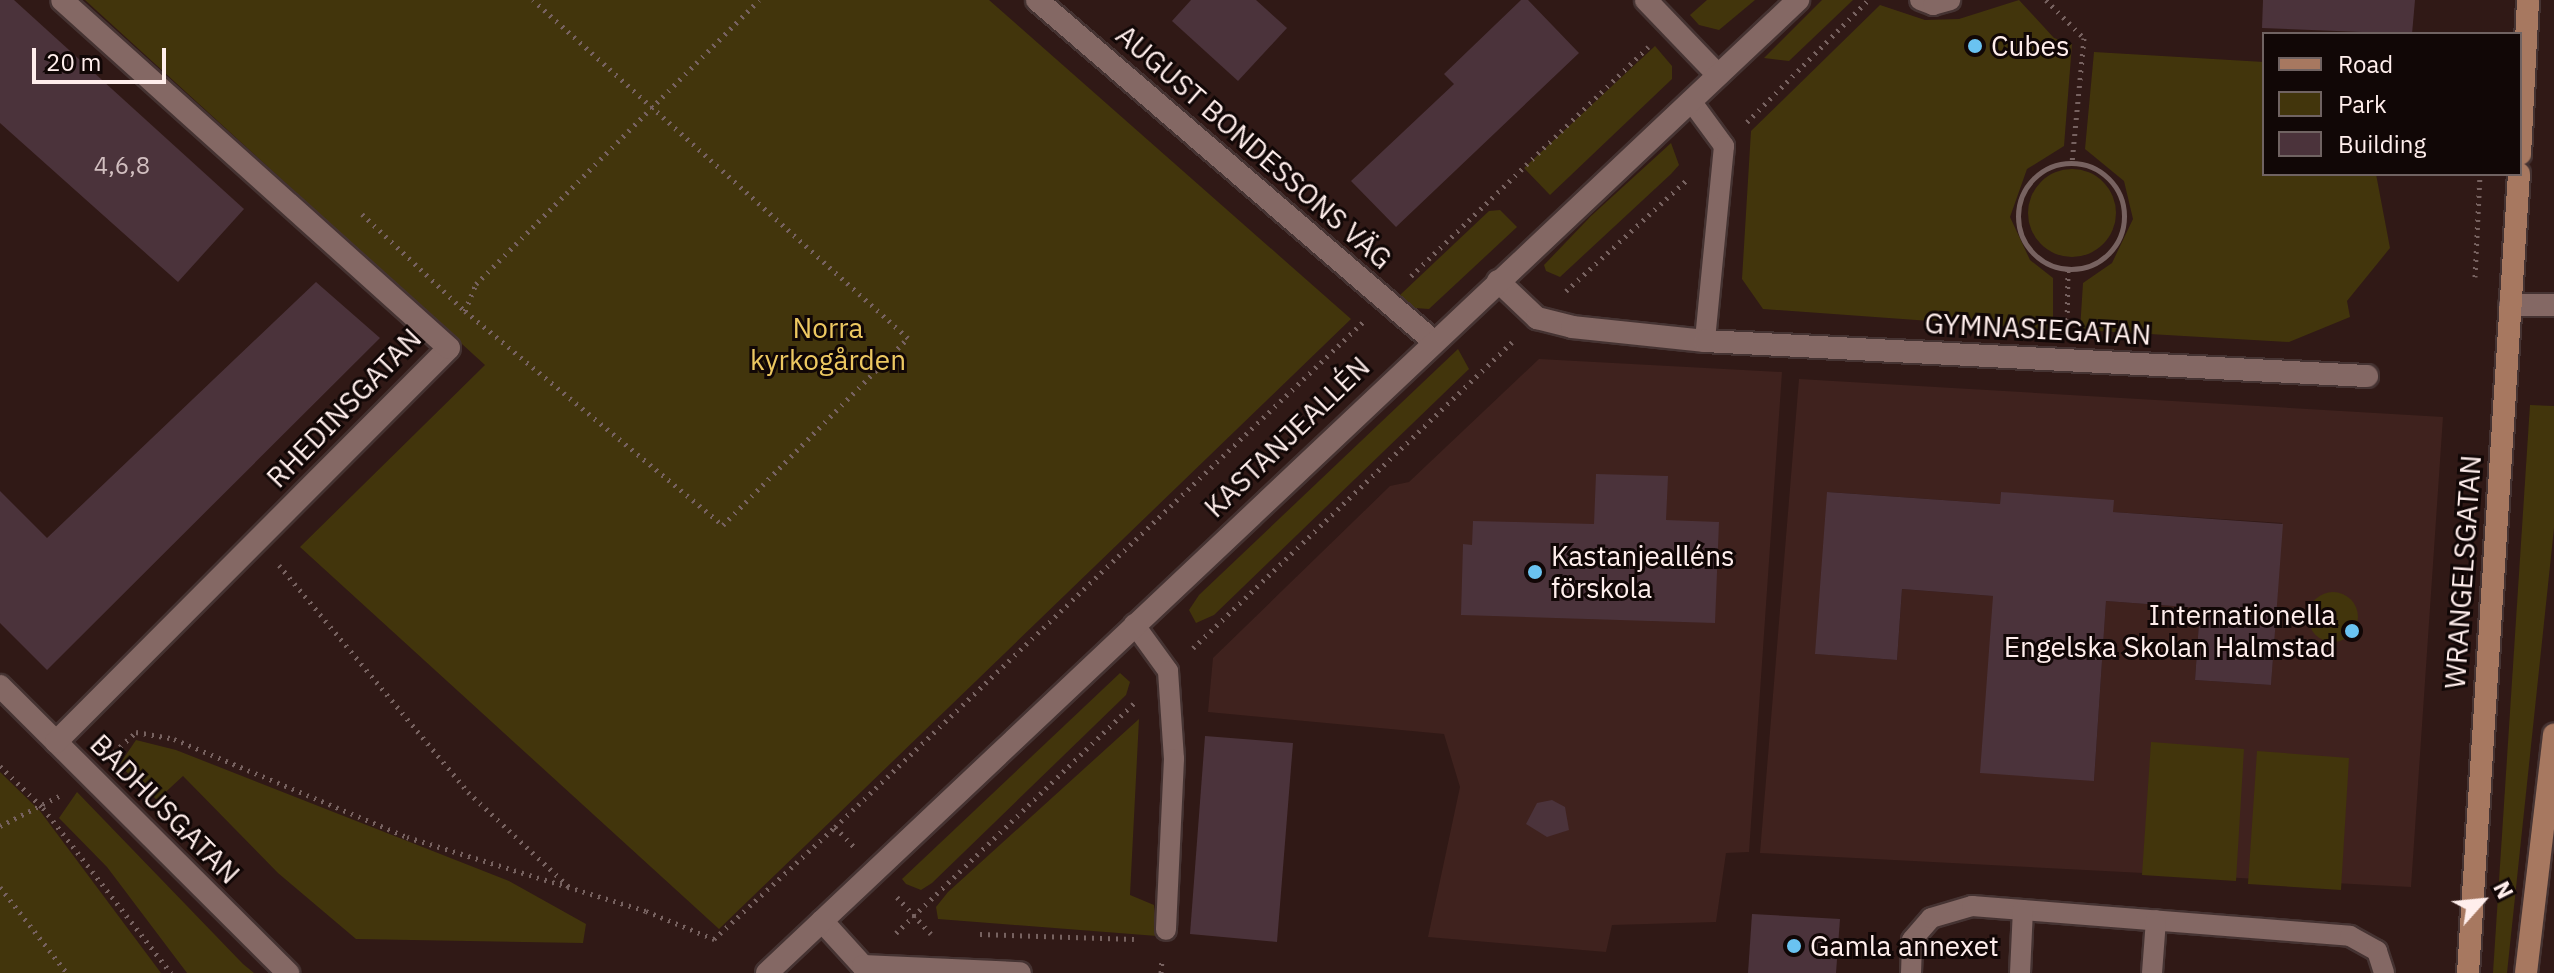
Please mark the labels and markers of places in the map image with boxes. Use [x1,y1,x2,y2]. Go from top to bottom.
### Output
place label: Cubes [1991,29,2070,63]
marker: Cubes [1966,37,1984,55]
place label: Kastanjealléns förskola [1551,539,1735,605]
marker: Kastanjealléns förskola [1526,563,1544,581]
place label: Internationella Engelska Skolan Halmstad [2004,598,2336,664]
marker: Internationella Engelska Skolan Halmstad [2343,622,2361,640]
place label: Gamla annexet [1810,929,1999,963]
marker: Gamla annexet [1785,937,1803,955]

